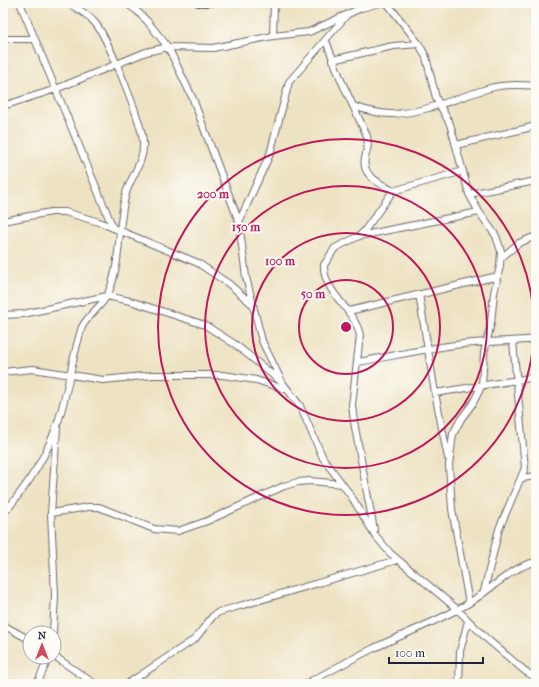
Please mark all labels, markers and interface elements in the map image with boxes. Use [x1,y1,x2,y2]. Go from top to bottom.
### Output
text: 200 m [197,187,230,201]
text: 150 m [232,220,261,234]
text: 100 m [265,254,296,268]
text: 50 m [301,287,326,301]
centre of rings [339,320,353,334]
north arrow [22,625,62,665]
text: N [38,629,47,642]
scale bar [389,639,483,665]
text: 100 m [395,646,425,660]

